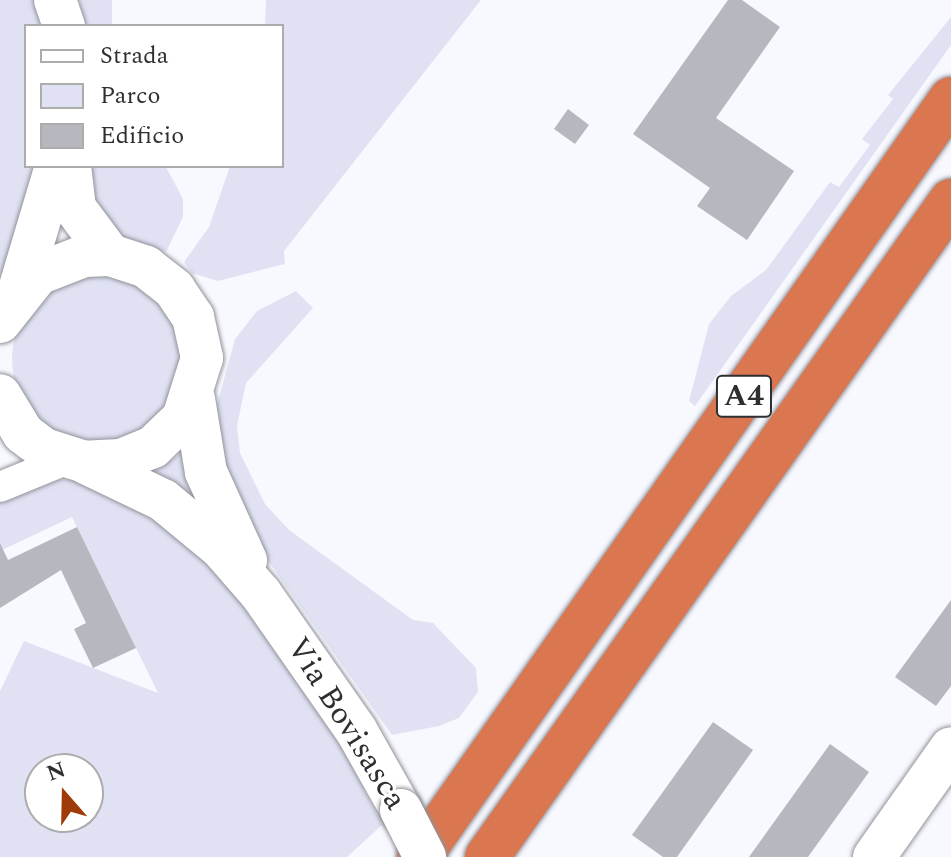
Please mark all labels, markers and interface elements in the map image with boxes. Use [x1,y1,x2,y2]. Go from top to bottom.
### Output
legend [24,24,284,168]
text: Strada [100,38,168,74]
text: Parco [100,78,161,114]
text: Edificio [100,118,184,154]
road number: A4 [714,370,774,422]
street label: Via Bovisasca [278,631,414,817]
north arrow [24,753,104,833]
text: N [42,753,70,790]

